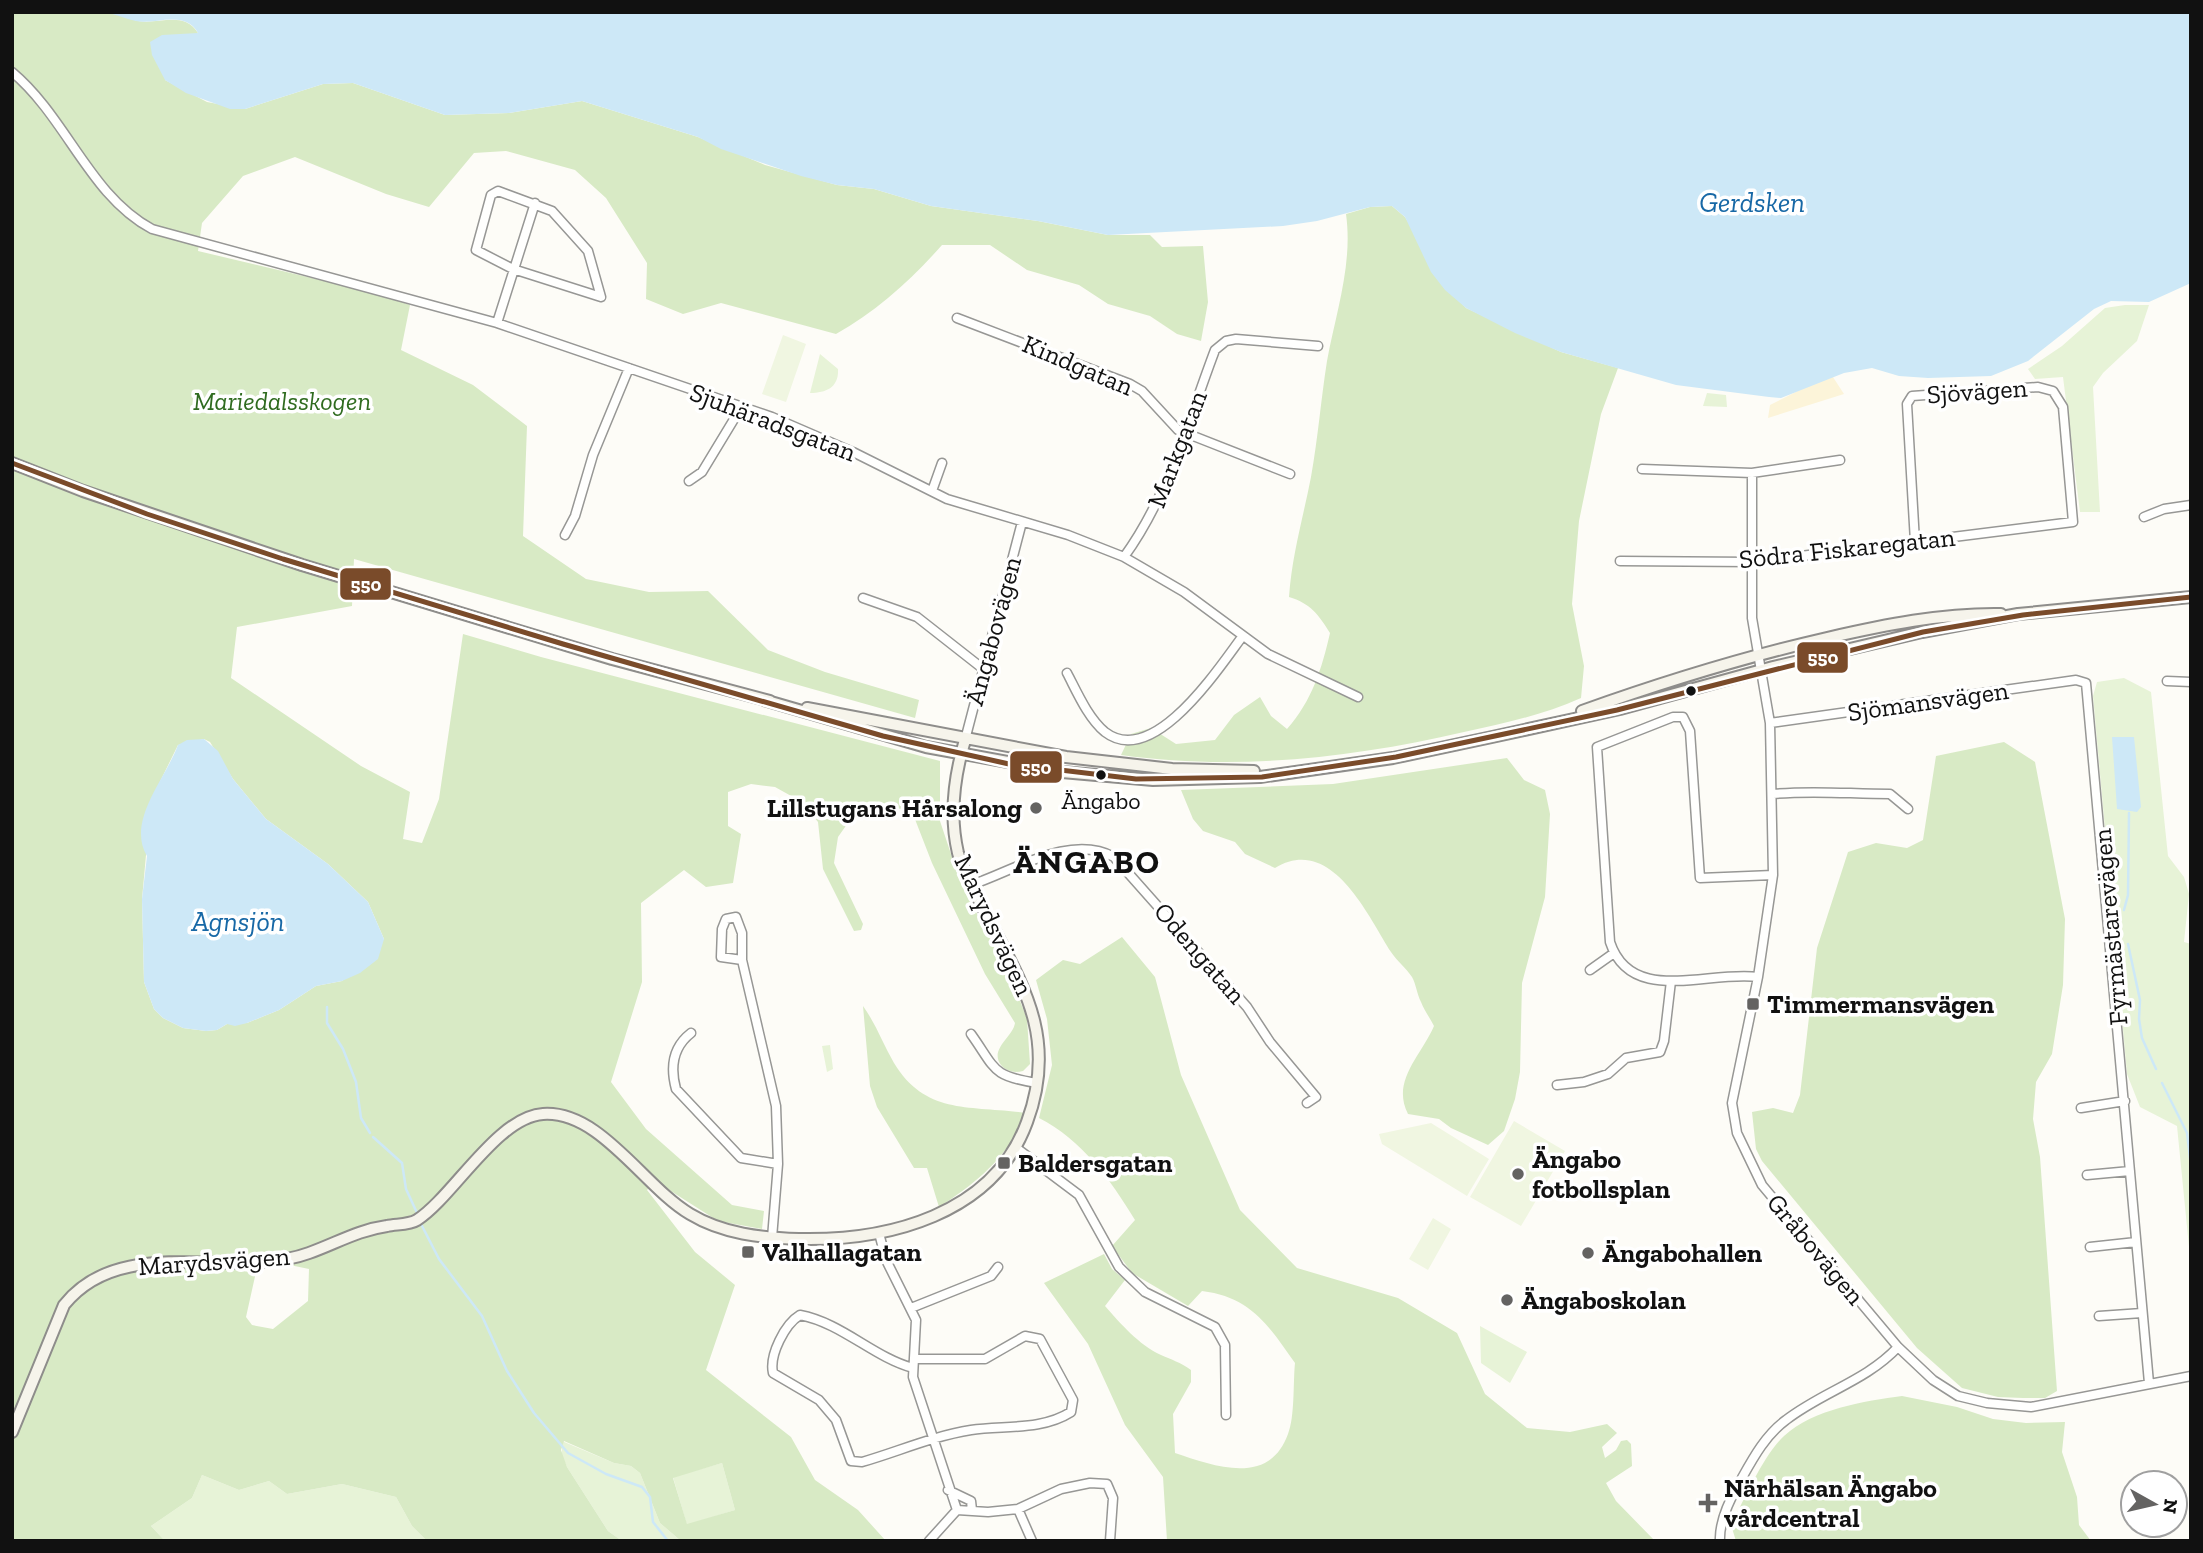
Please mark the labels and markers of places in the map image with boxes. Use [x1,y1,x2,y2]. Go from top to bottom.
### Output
unlabelled marker [1684,684,1698,698]
marker: Ängabo [1094,768,1108,782]
place label: Ängabo [1061,786,1141,815]
place label: Lillstugans Hårsalong [767,792,1022,824]
marker: Lillstugans Hårsalong [1028,800,1044,816]
place label: Timmermansvägen [1767,988,1995,1020]
marker: Timmermansvägen [1745,996,1761,1012]
place label: Ängabo fotbollsplan [1532,1143,1671,1205]
place label: Baldersgatan [1018,1147,1173,1179]
marker: Baldersgatan [996,1155,1012,1171]
marker: Ängabo fotbollsplan [1510,1166,1526,1182]
place label: Valhallagatan [762,1236,922,1268]
place label: Ängabohallen [1602,1237,1763,1269]
marker: Valhallagatan [740,1244,756,1260]
marker: Ängabohallen [1580,1245,1596,1261]
place label: Ängaboskolan [1521,1284,1686,1316]
marker: Ängaboskolan [1499,1292,1515,1308]
place label: Närhälsan Ängabo vårdcentral [1724,1472,1937,1534]
marker: Närhälsan Ängabo vårdcentral [1698,1493,1718,1513]

